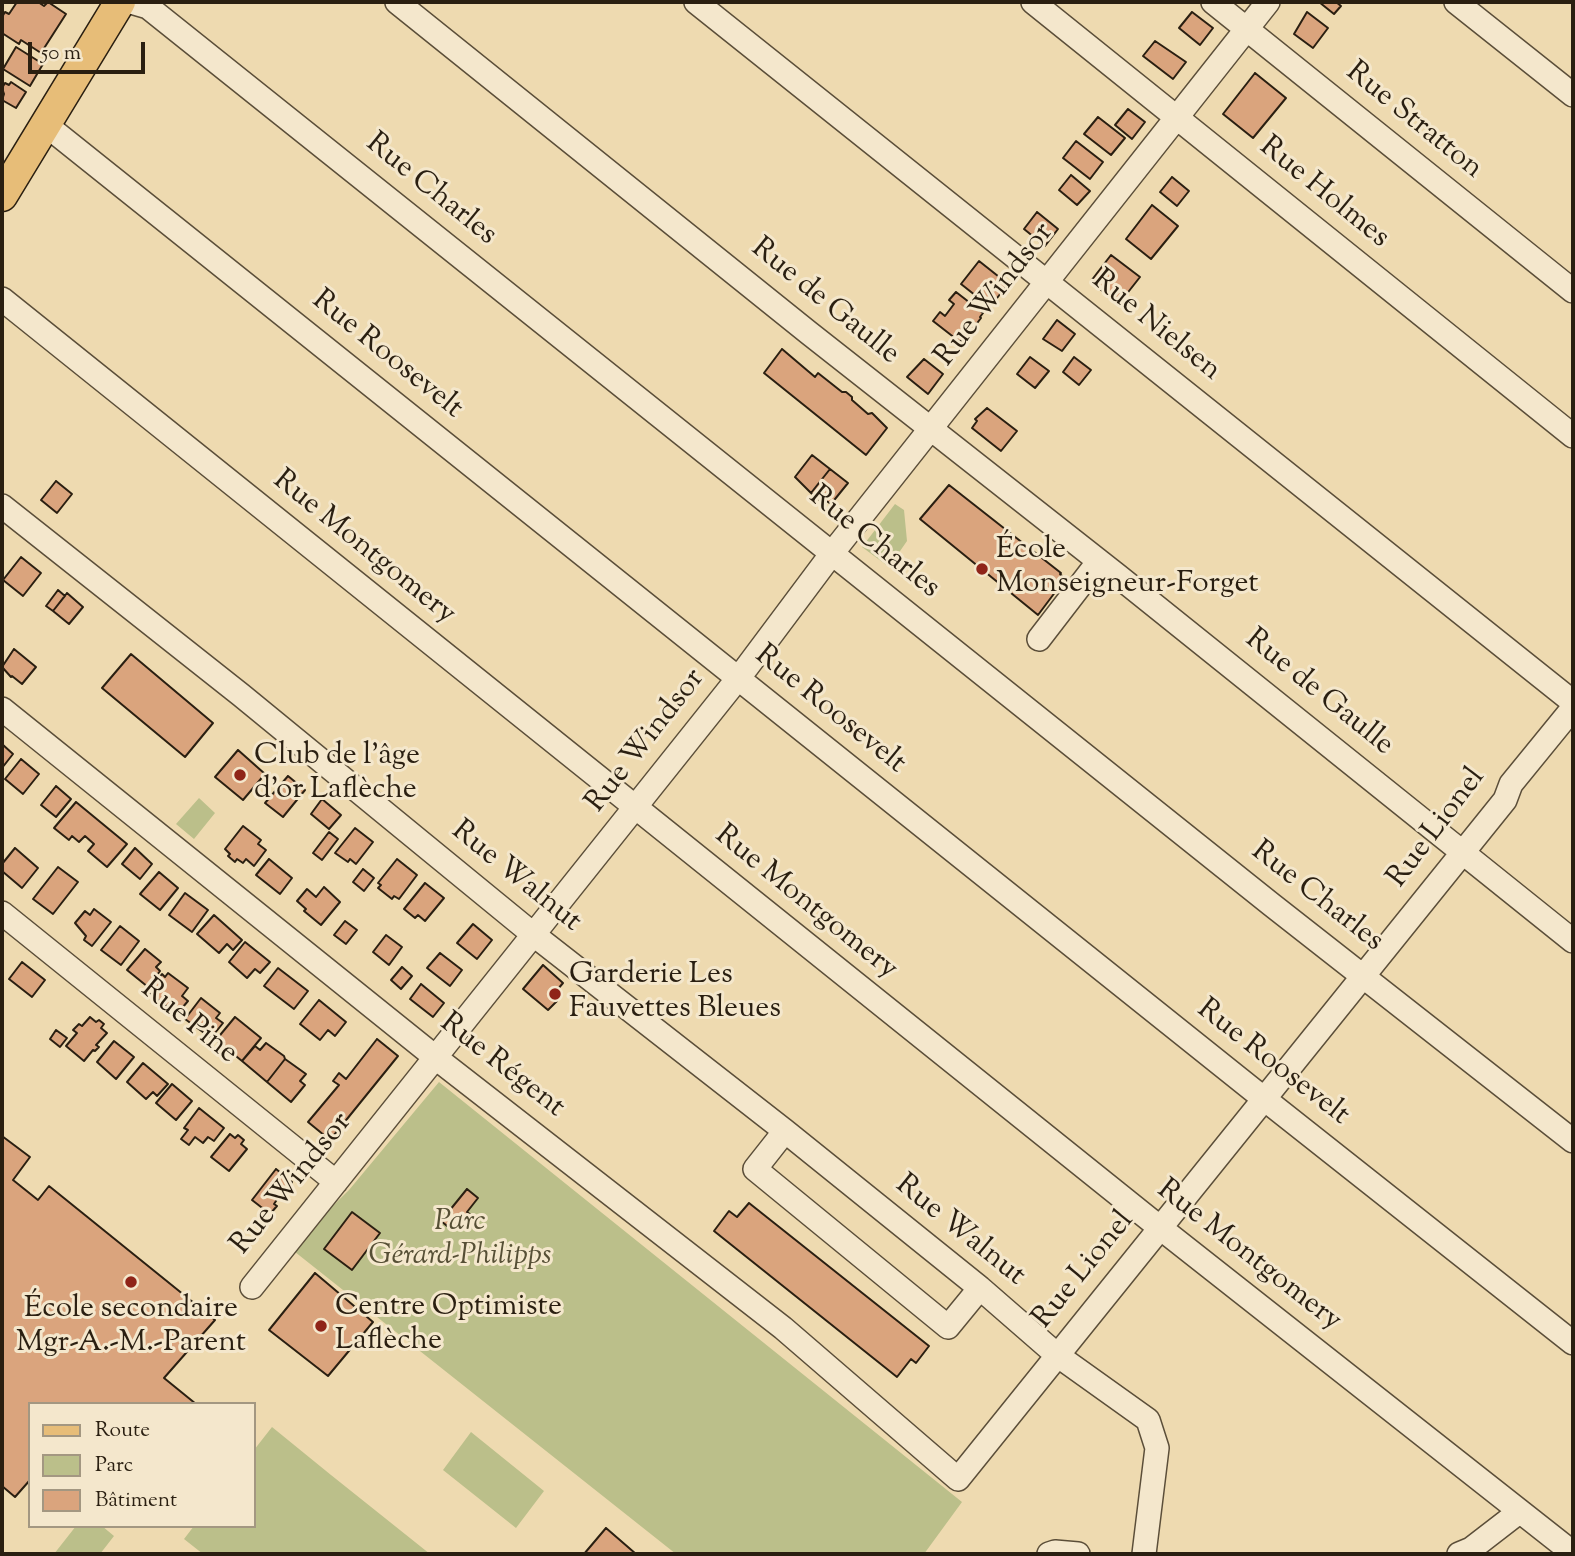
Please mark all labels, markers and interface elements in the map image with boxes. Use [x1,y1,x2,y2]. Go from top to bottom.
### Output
scale bar [32,28,149,72]
text: 50 m [41,39,81,69]
street label: Rue Stratton [1337,56,1489,188]
street label: Rue Charles [357,127,503,255]
street label: Rue Holmes [1251,131,1395,257]
street label: Rue Windsor [929,217,1063,375]
street label: Rue de Gaulle [742,232,906,374]
street label: Rue Nielsen [1083,264,1227,390]
street label: Rue Roosevelt [303,284,469,428]
street label: Rue Montgomery [264,464,462,634]
street label: Rue Charles [800,480,946,608]
place label: École Monseigneur-Forget [996,534,1259,604]
marker: École Monseigneur-Forget [974,561,990,577]
street label: Rue de Gaulle [1236,623,1400,765]
street label: Rue Roosevelt [746,639,912,783]
street label: Rue Windsor [580,663,714,821]
place label: Club de l'âge d'or Laflèche [254,740,420,810]
street label: Rue Lionel [1381,762,1495,896]
marker: Club de l'âge d'or Laflèche [232,767,248,783]
street label: Rue Walnut [443,815,587,941]
street label: Rue Montgomery [706,819,904,989]
street label: Rue Charles [1242,835,1390,961]
place label: Garderie Les Fauvettes Bleues [569,959,781,1030]
street label: Rue Pine [132,973,244,1073]
marker: Garderie Les Fauvettes Bleues [547,986,563,1002]
street label: Rue Roosevelt [1188,993,1356,1135]
street label: Rue Régent [431,1007,571,1127]
street label: Rue Windsor [225,1107,361,1263]
street label: Rue Walnut [887,1169,1031,1295]
street label: Rue Montgomery [1148,1174,1348,1340]
street label: Rue Lionel [1027,1205,1143,1337]
park label: Parc Gérard-Philipps [369,1206,551,1276]
marker: École secondaire Mgr-A.-M.-Parent [123,1274,139,1290]
place label: Centre Optimiste Laflèche [335,1291,562,1362]
place label: École secondaire Mgr-A.-M.-Parent [16,1293,246,1364]
marker: Centre Optimiste Laflèche [313,1318,329,1334]
legend [28,1402,256,1528]
text: Route [95,1416,150,1446]
text: Parc [95,1451,133,1481]
text: Bâtiment [95,1486,177,1516]

